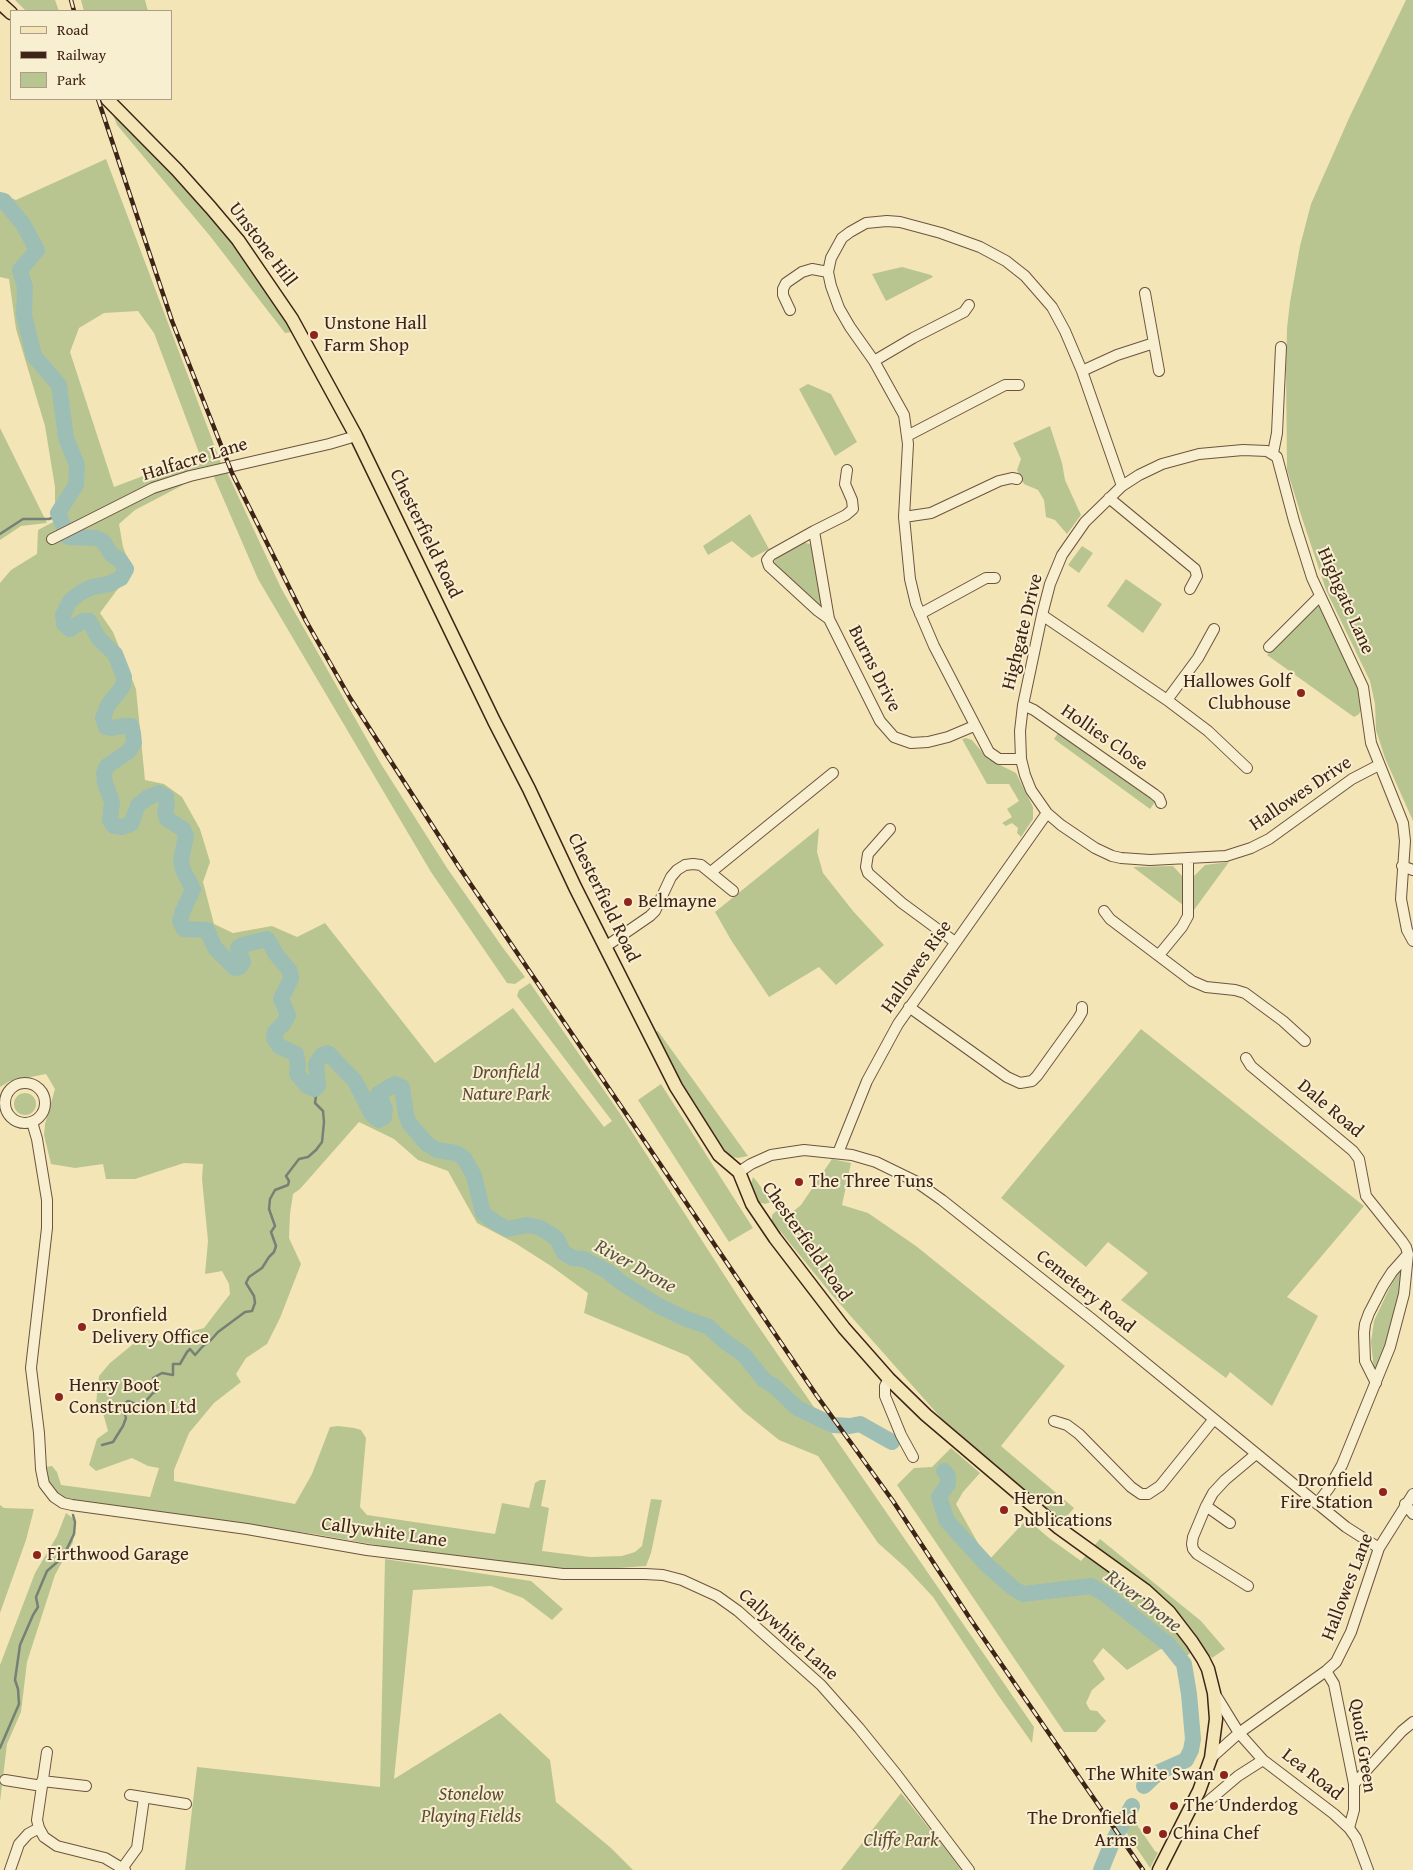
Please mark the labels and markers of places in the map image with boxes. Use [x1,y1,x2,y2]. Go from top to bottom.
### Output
place label: Unstone Hall Farm Shop [324,313,427,357]
marker: Unstone Hall Farm Shop [308,329,320,341]
place label: Hallowes Golf Clubhouse [1183,671,1291,715]
marker: Hallowes Golf Clubhouse [1295,687,1307,699]
place label: Belmayne [638,891,717,913]
marker: Belmayne [622,896,634,908]
place label: The Three Tuns [809,1171,933,1193]
marker: The Three Tuns [793,1176,805,1188]
place label: Dronfield Delivery Office [92,1305,209,1349]
marker: Dronfield Delivery Office [76,1321,88,1333]
place label: Henry Boot Construcion Ltd [69,1375,196,1419]
marker: Henry Boot Construcion Ltd [53,1391,65,1403]
place label: Dronfield Fire Station [1280,1470,1373,1514]
marker: Dronfield Fire Station [1377,1486,1389,1498]
place label: Heron Publications [1014,1488,1112,1532]
marker: Heron Publications [998,1504,1010,1516]
place label: Firthwood Garage [47,1544,189,1566]
marker: Firthwood Garage [31,1549,43,1561]
place label: The White Swan [1085,1764,1214,1786]
marker: The White Swan [1218,1769,1230,1781]
place label: The Underdog [1184,1795,1298,1817]
marker: The Underdog [1168,1800,1180,1812]
place label: The Dronfield Arms [1027,1808,1137,1852]
place label: China Chef [1173,1823,1259,1845]
marker: The Dronfield Arms [1141,1824,1153,1836]
marker: China Chef [1157,1828,1169,1840]

